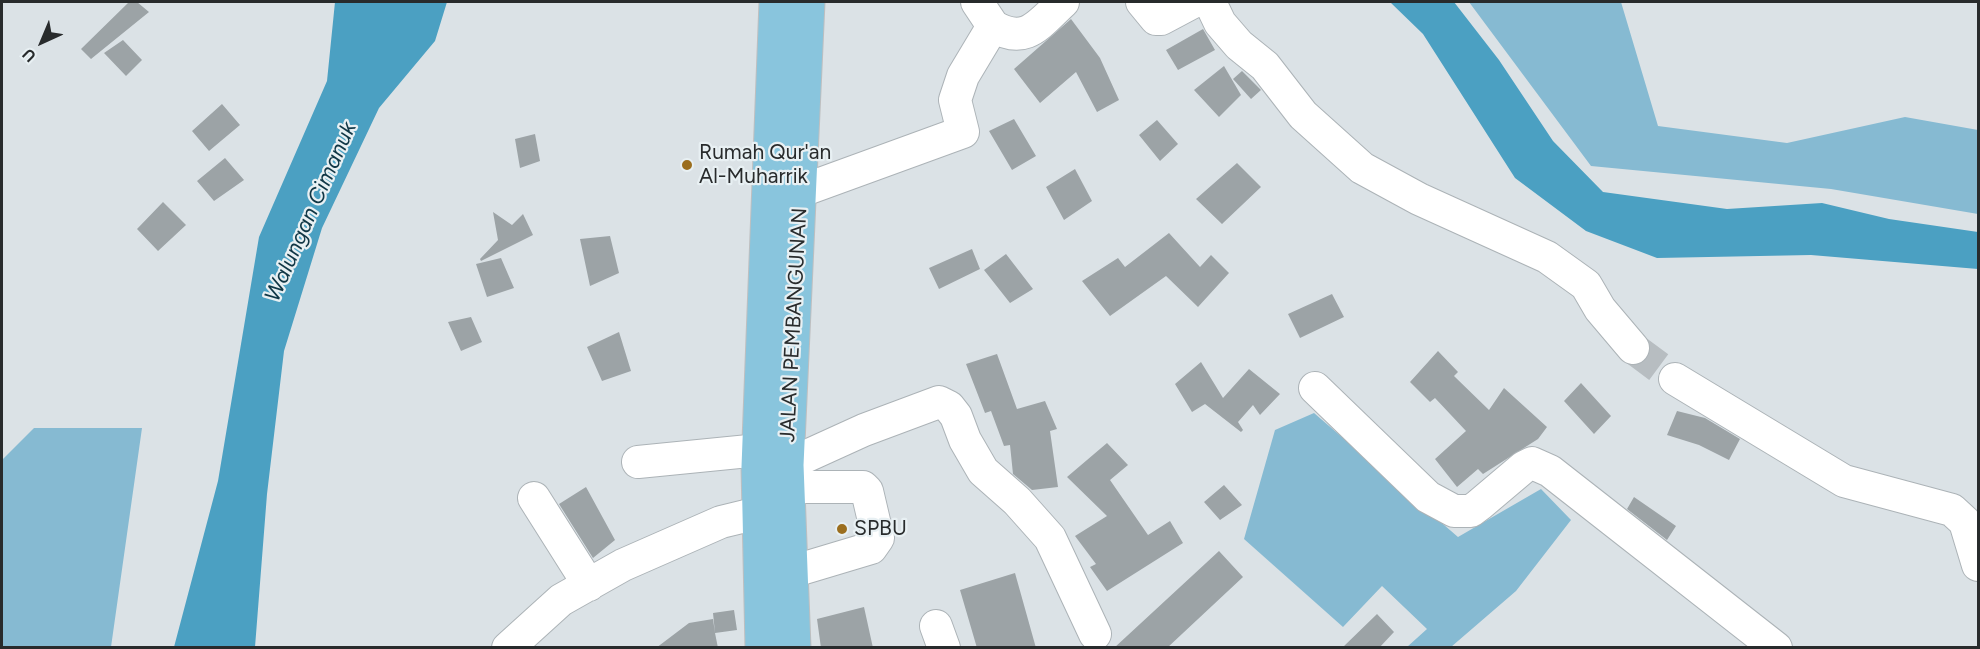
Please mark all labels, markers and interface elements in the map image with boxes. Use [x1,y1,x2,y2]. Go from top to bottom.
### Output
north arrow [12,12,72,72]
text: U [19,45,40,66]
water label: Walungan Cimanuk [260,118,362,306]
place label: Rumah Qur'an Al-Muharrik [699,140,831,190]
marker: Rumah Qur'an Al-Muharrik [680,158,694,172]
street label: JALAN PEMBANGUNAN [775,207,813,443]
place label: SPBU [854,516,907,542]
marker: SPBU [835,522,849,536]

